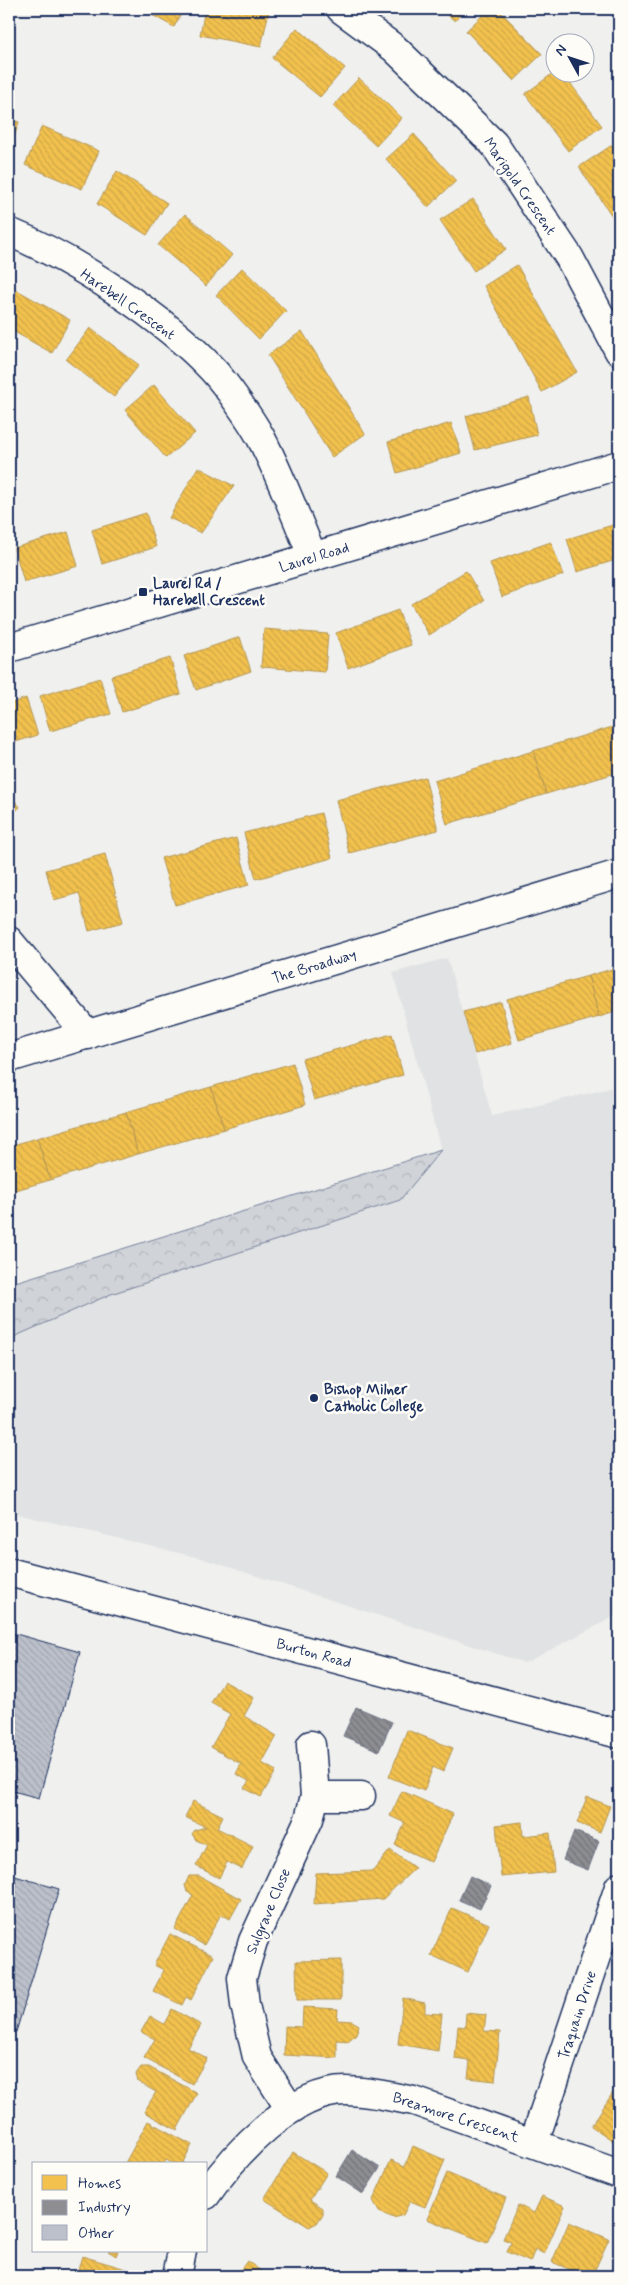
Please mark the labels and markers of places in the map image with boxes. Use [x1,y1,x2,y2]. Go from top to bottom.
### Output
place label: Laurel Rd / Harebell Crescent [153,574,265,611]
marker: Laurel Rd / Harebell Crescent [137,586,149,598]
place label: Bishop Milner Catholic College [324,1380,424,1419]
marker: Bishop Milner Catholic College [308,1392,320,1404]

